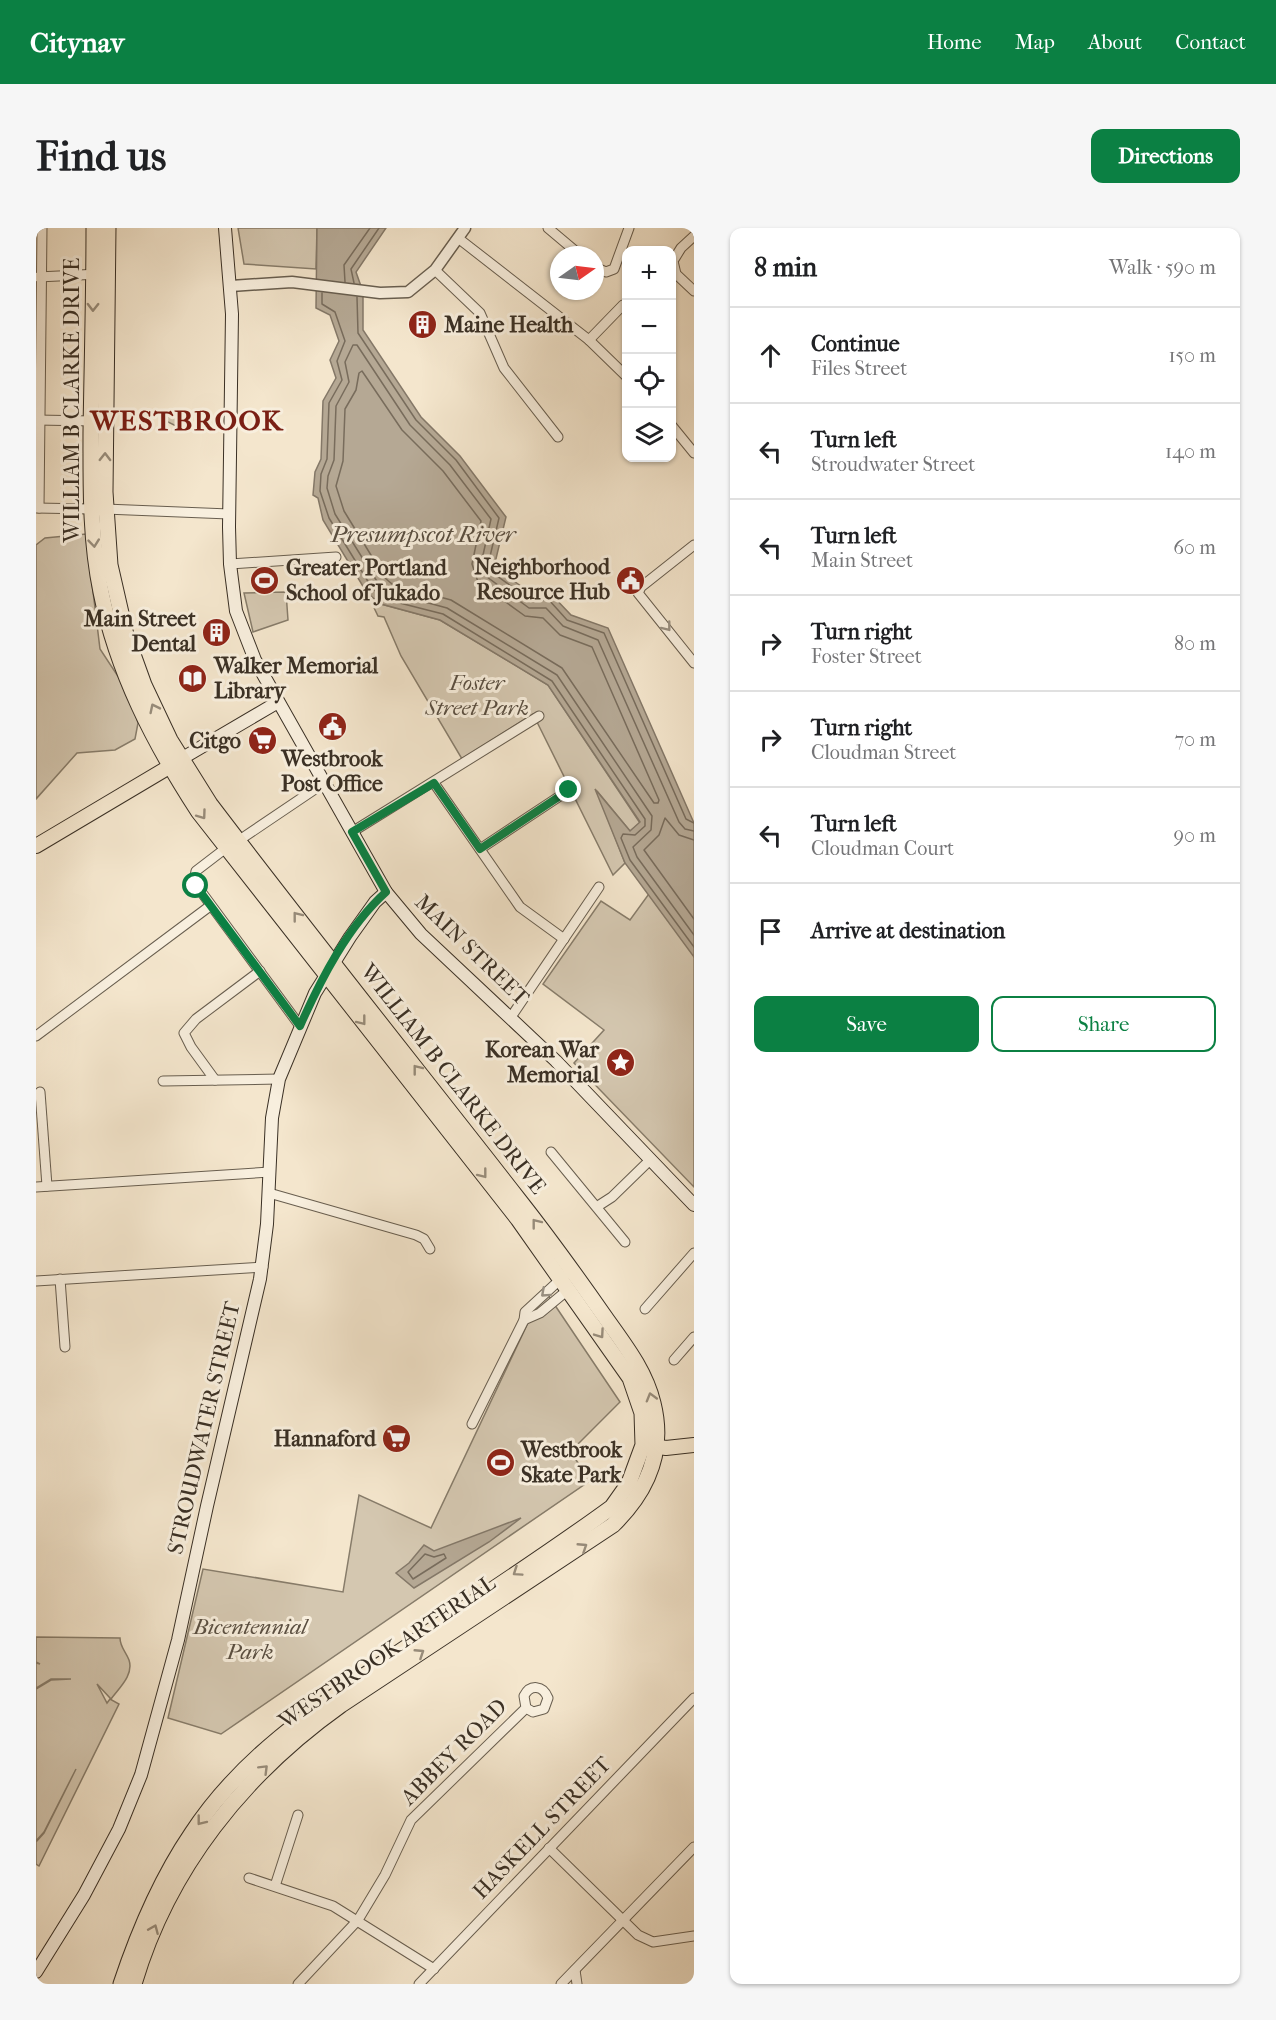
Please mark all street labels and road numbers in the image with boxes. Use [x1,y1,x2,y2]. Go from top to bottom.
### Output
street label: WILLIAM B CLARKE DRIVE [59,257,85,544]
street label: MAIN STREET [410,889,535,1012]
street label: WILLIAM B CLARKE DRIVE [354,958,551,1199]
street label: STROUDWATER STREET [162,1298,246,1557]
street label: WESTBROOK ARTERIAL [273,1569,501,1735]
street label: ABBEY ROAD [395,1694,512,1811]
street label: HASKELL STREET [468,1751,617,1904]

